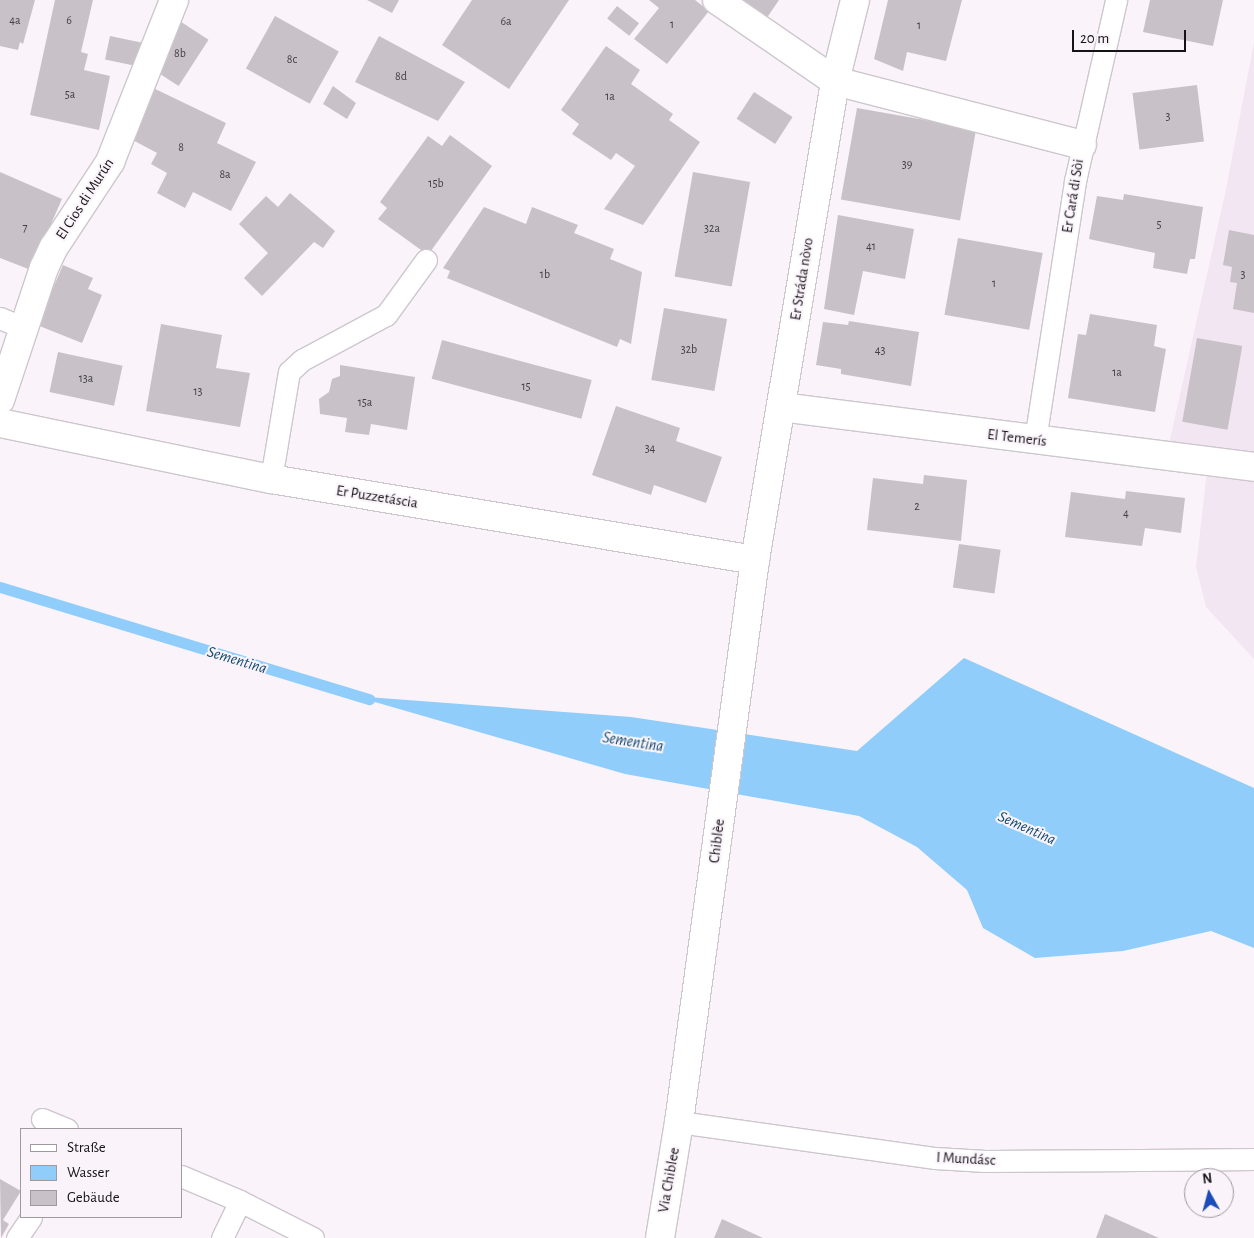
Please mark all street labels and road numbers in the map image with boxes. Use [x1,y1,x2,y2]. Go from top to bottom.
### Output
street label: El Cios di Murún [52,155,118,243]
street label: Er Cará di Sòi [1058,158,1088,234]
street label: Er Stráda nòvo [787,236,817,322]
street label: El Temerís [986,425,1048,451]
street label: Er Puzzetáscia [335,482,419,512]
street label: Chiblèe [705,818,729,864]
street label: Via Chiblee [654,1146,684,1214]
street label: I Mundásc [936,1148,996,1170]

